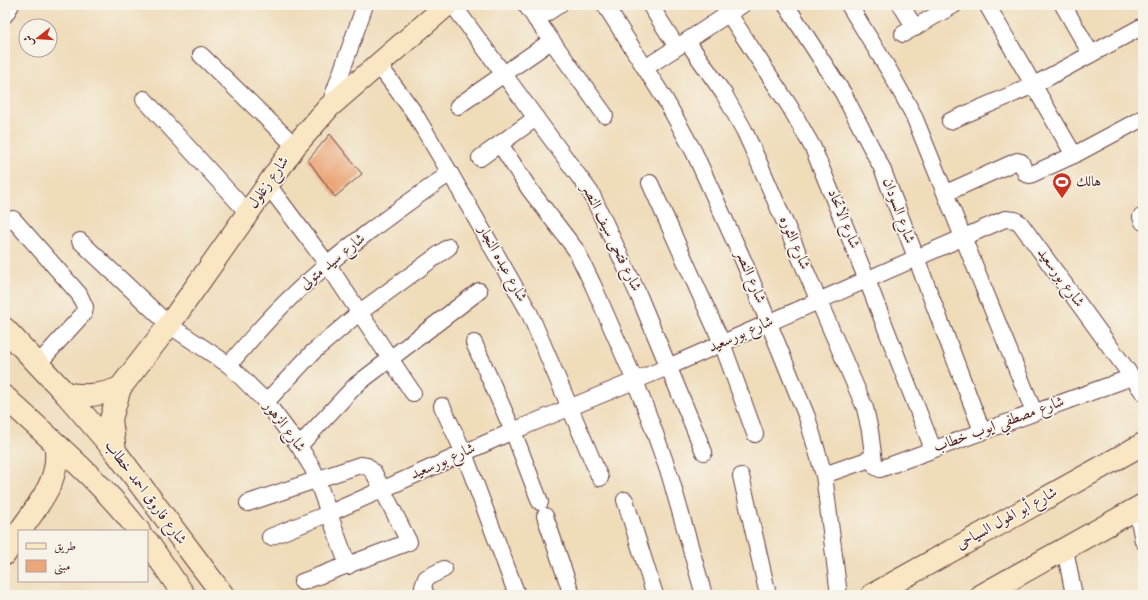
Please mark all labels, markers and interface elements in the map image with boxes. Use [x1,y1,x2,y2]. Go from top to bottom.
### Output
north arrow [18,18,58,58]
text: ش [23,34,37,47]
street label: شارع زغلول [246,154,296,214]
sports icon: هالك [1051,171,1073,199]
place label: هالك [1076,175,1101,190]
street label: شارع السودان [875,176,917,247]
street label: شارع فتحى سيف النصر [574,180,643,296]
street label: شارع الاتحاد [821,187,863,252]
street label: شارع الثوره [772,214,812,273]
street label: شارع عبده النجار [470,222,529,307]
street label: شارع سيد متولى [298,231,371,296]
street label: شارع بورسعيد [1030,246,1086,313]
street label: شارع النصر [728,247,768,307]
street label: شارع بورسعيد [706,314,777,360]
street label: شارع مصطفي ايوب خطاب [932,394,1068,460]
street label: شارع الزهور [256,397,309,458]
street label: شارع فاروق احمد خطاب [98,438,189,550]
street label: شارع بورسعيد [408,441,479,487]
street label: شارع أبو الهول السياحى [952,481,1062,556]
legend [18,530,148,582]
text: طريق [54,541,76,554]
text: مبنى [54,561,70,575]

